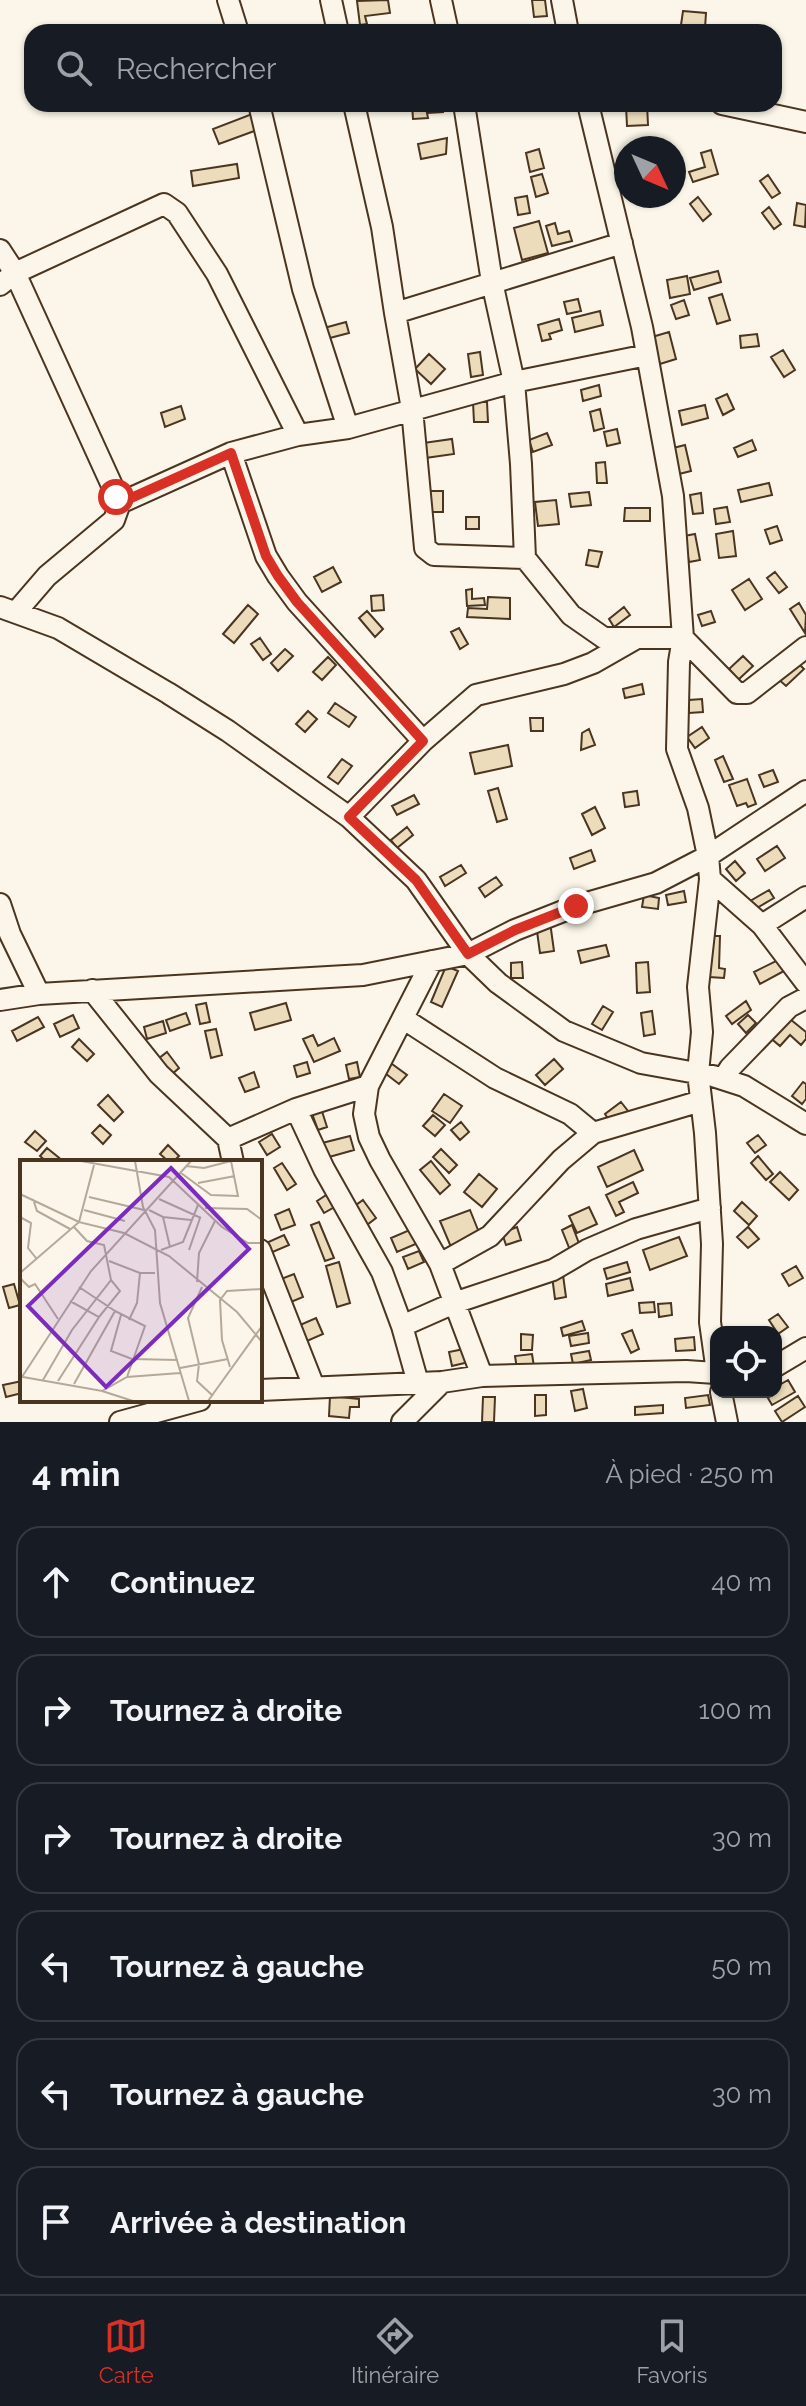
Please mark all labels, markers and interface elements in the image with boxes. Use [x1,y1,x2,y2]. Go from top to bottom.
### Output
search box [24,24,782,112]
icon: search [52,46,96,90]
text: Rechercher [116,51,276,86]
north arrow [614,136,686,208]
route start [98,479,134,515]
route end [558,888,594,924]
inset map [20,1160,262,1402]
map controls [710,1326,782,1398]
button: locate [710,1326,782,1398]
text: 4 min [32,1454,120,1494]
text: À pied · 250 m [605,1459,774,1489]
icon: ahead [34,1560,78,1604]
text: Continuez [110,1565,255,1600]
text: 40 m [711,1567,772,1597]
icon: right [34,1688,78,1732]
text: Tournez à droite [110,1693,342,1728]
text: 100 m [699,1695,772,1725]
icon: right [34,1816,78,1860]
text: Tournez à droite [110,1821,342,1856]
text: 30 m [712,1823,772,1853]
icon: left [34,1944,78,1988]
text: Tournez à gauche [110,1949,364,1984]
text: 50 m [711,1951,772,1981]
icon: left [34,2072,78,2116]
text: Tournez à gauche [110,2077,364,2112]
text: 30 m [712,2079,772,2109]
icon: arrive [34,2200,78,2244]
text: Arrivée à destination [110,2205,406,2240]
tab: Carte [99,2314,154,2388]
tab: Itinéraire [351,2314,439,2388]
tab: Favoris [637,2314,707,2388]

